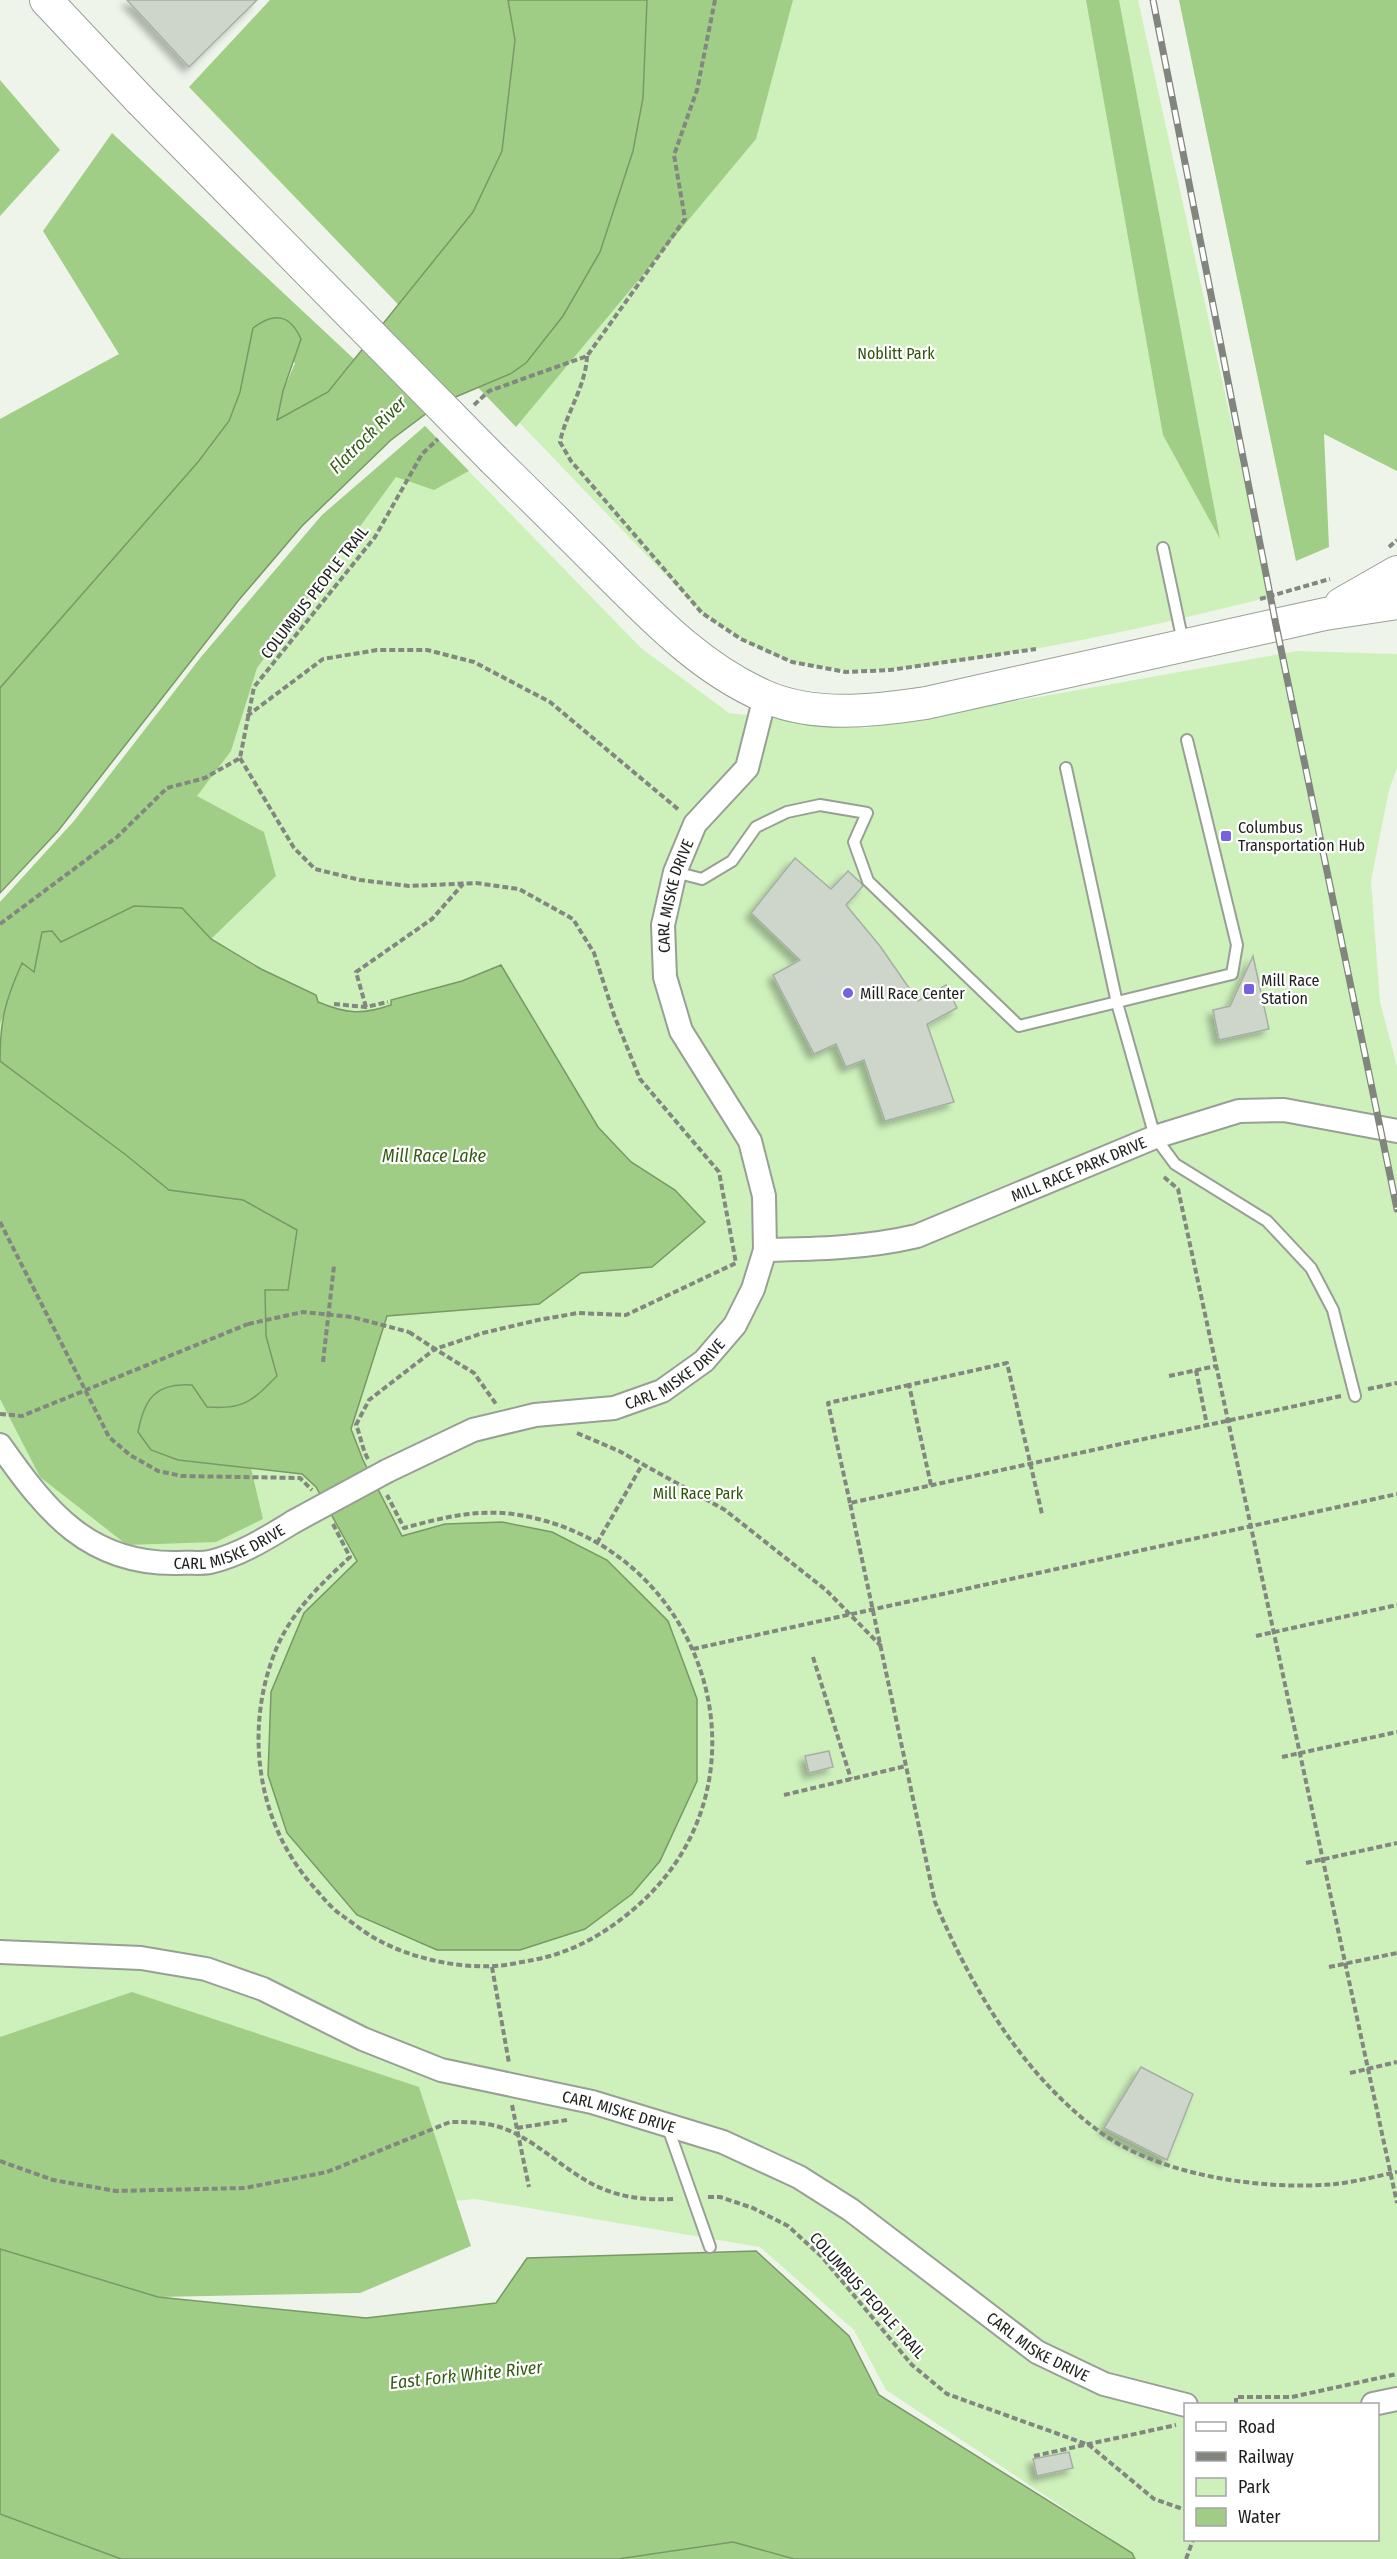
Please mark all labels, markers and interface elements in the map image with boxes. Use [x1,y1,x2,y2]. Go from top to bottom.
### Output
park label: Noblitt Park [857,344,935,363]
water label: Flatrock River [325,391,412,478]
street label: COLUMBUS PEOPLE TRAIL [257,522,372,663]
place label: Columbus Transportation Hub [1238,818,1365,855]
marker: Columbus Transportation Hub [1219,829,1233,843]
street label: CARL MISKE DRIVE [654,836,698,953]
place label: Mill Race Station [1261,971,1320,1008]
marker: Mill Race Station [1242,982,1256,996]
place label: Mill Race Center [860,984,965,1003]
marker: Mill Race Center [841,986,855,1000]
street label: MILL RACE PARK DRIVE [1008,1133,1149,1206]
water label: Mill Race Lake [382,1145,486,1167]
street label: CARL MISKE DRIVE [622,1335,729,1413]
park label: Mill Race Park [653,1484,744,1503]
street label: CARL MISKE DRIVE [173,1520,288,1573]
street label: CARL MISKE DRIVE [560,2087,678,2137]
street label: COLUMBUS PEOPLE TRAIL [806,2228,929,2362]
street label: CARL MISKE DRIVE [983,2308,1092,2386]
water label: East Fork White River [389,2356,544,2394]
legend [1184,2403,1379,2541]
text: Road [1238,2416,1275,2438]
text: Railway [1238,2446,1294,2468]
text: Park [1238,2476,1271,2498]
text: Water [1238,2506,1281,2528]

